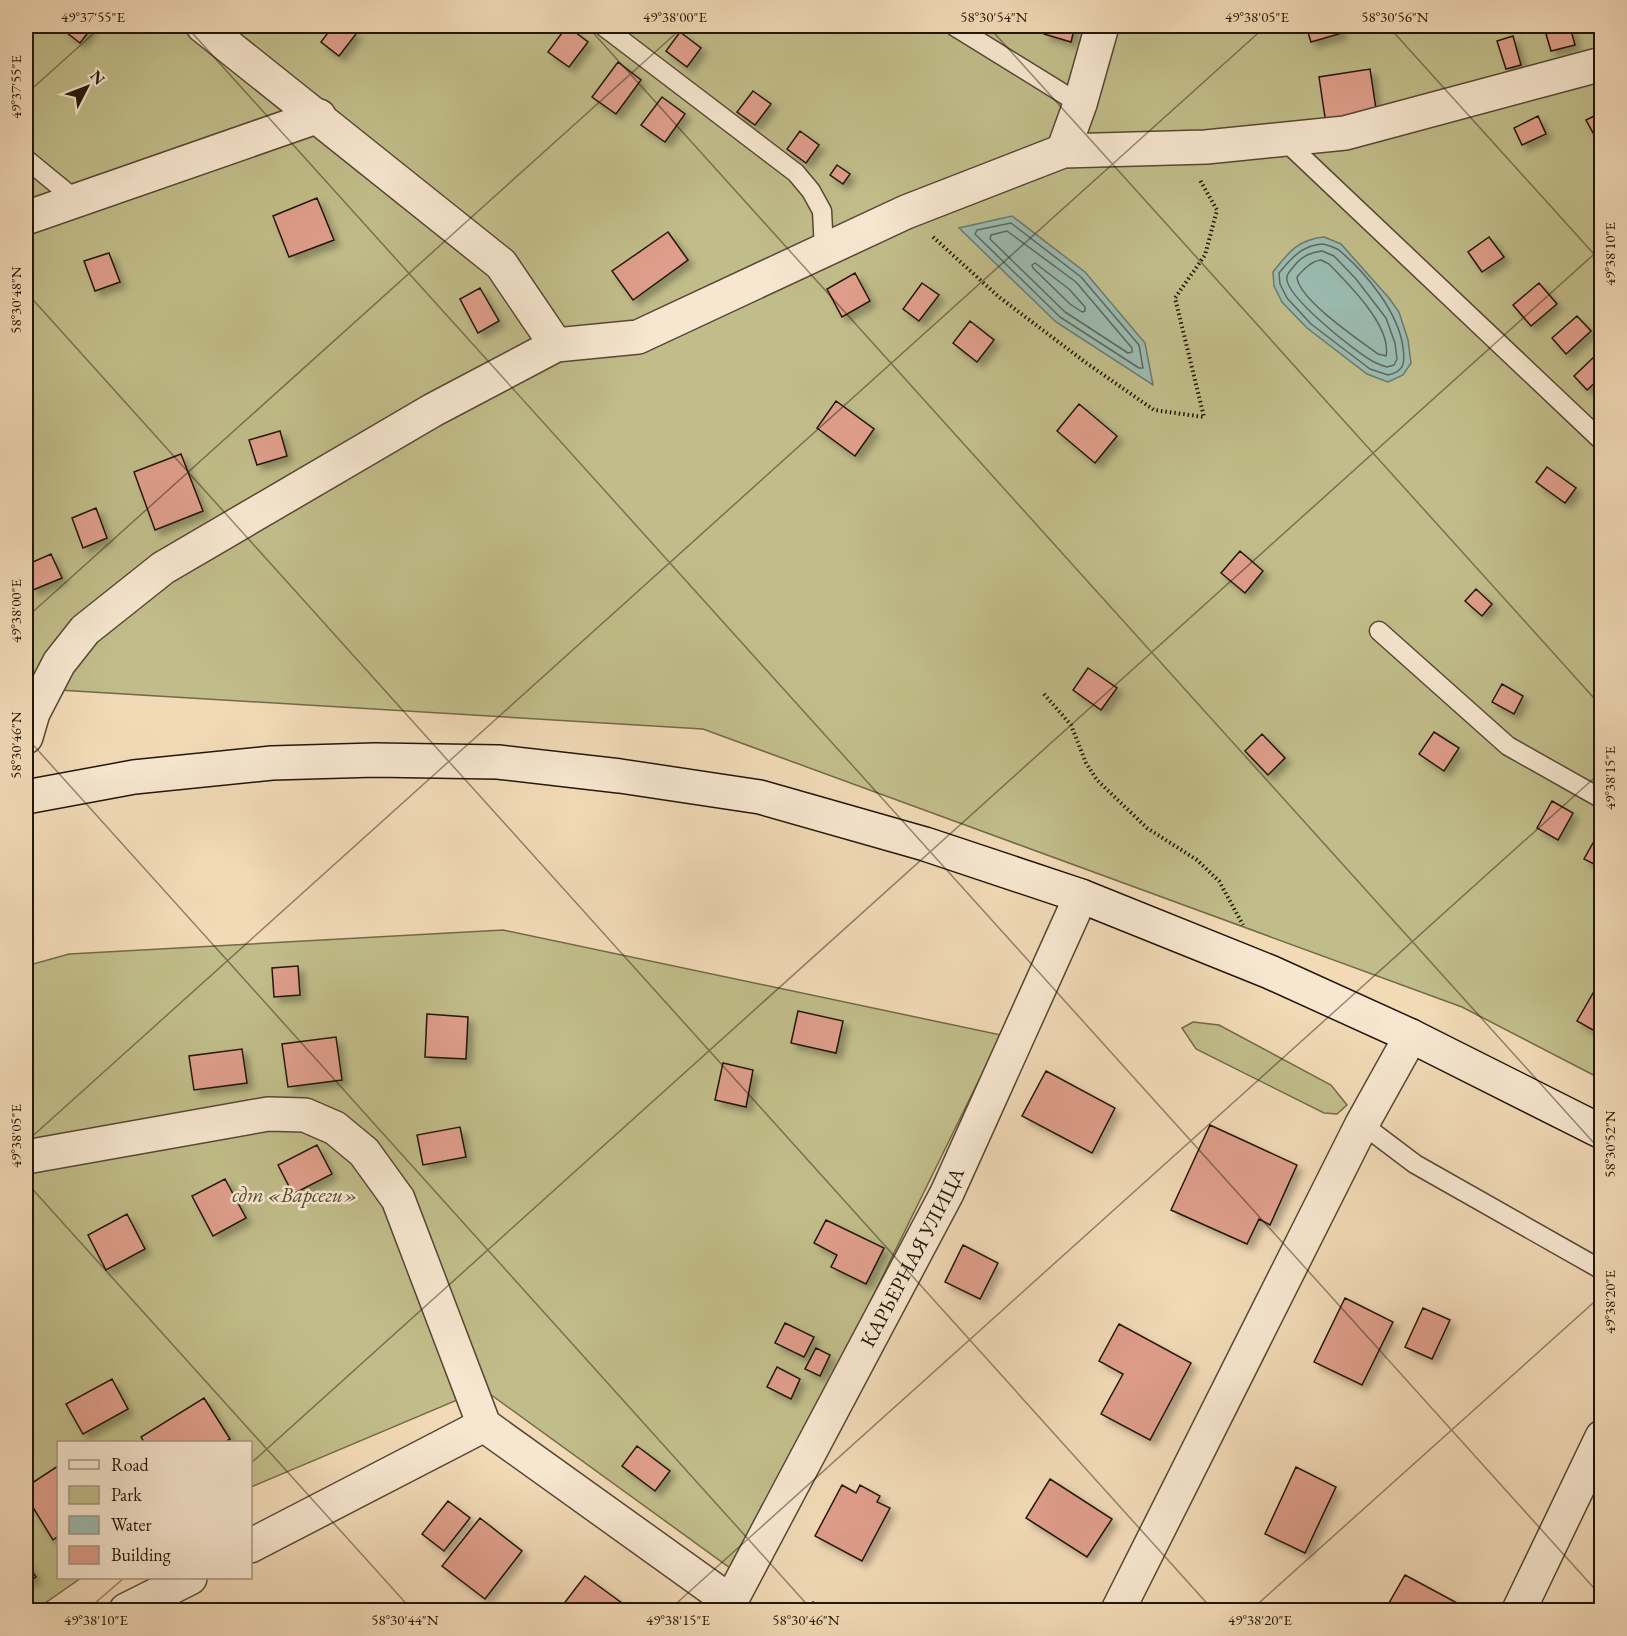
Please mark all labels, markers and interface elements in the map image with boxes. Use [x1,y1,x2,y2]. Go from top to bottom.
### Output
text: 49°37'55"E [61,7,126,26]
text: 49°38'00"E [643,7,708,26]
text: 58°30'54"N [960,7,1028,26]
text: 49°38'05"E [1225,7,1290,26]
text: 58°30'56"N [1361,7,1429,26]
text: 49°37'55"E [6,54,25,119]
north arrow [57,57,117,117]
text: N [86,65,110,89]
text: 49°38'10"E [1600,221,1619,286]
text: 58°30'48"N [6,266,25,334]
text: 49°38'00"E [6,578,25,643]
text: 58°30'46"N [6,711,25,779]
text: 49°38'15"E [1600,745,1619,810]
text: 49°38'05"E [6,1103,25,1168]
text: 58°30'52"N [1600,1110,1619,1178]
street label: КАРЬЕРНАЯ УЛИЦА [854,1162,970,1352]
park label: сдт «Варсеги» [232,1181,358,1208]
text: 49°38'20"E [1600,1269,1619,1334]
legend [57,1441,252,1579]
text: Road [111,1453,150,1476]
text: Park [111,1483,142,1506]
text: Water [111,1513,152,1536]
text: Building [111,1543,171,1566]
text: 49°38'10"E [64,1610,129,1629]
text: 58°30'44"N [371,1610,439,1629]
text: 49°38'15"E [646,1610,711,1629]
text: 58°30'46"N [772,1610,840,1629]
text: 49°38'20"E [1228,1610,1293,1629]

